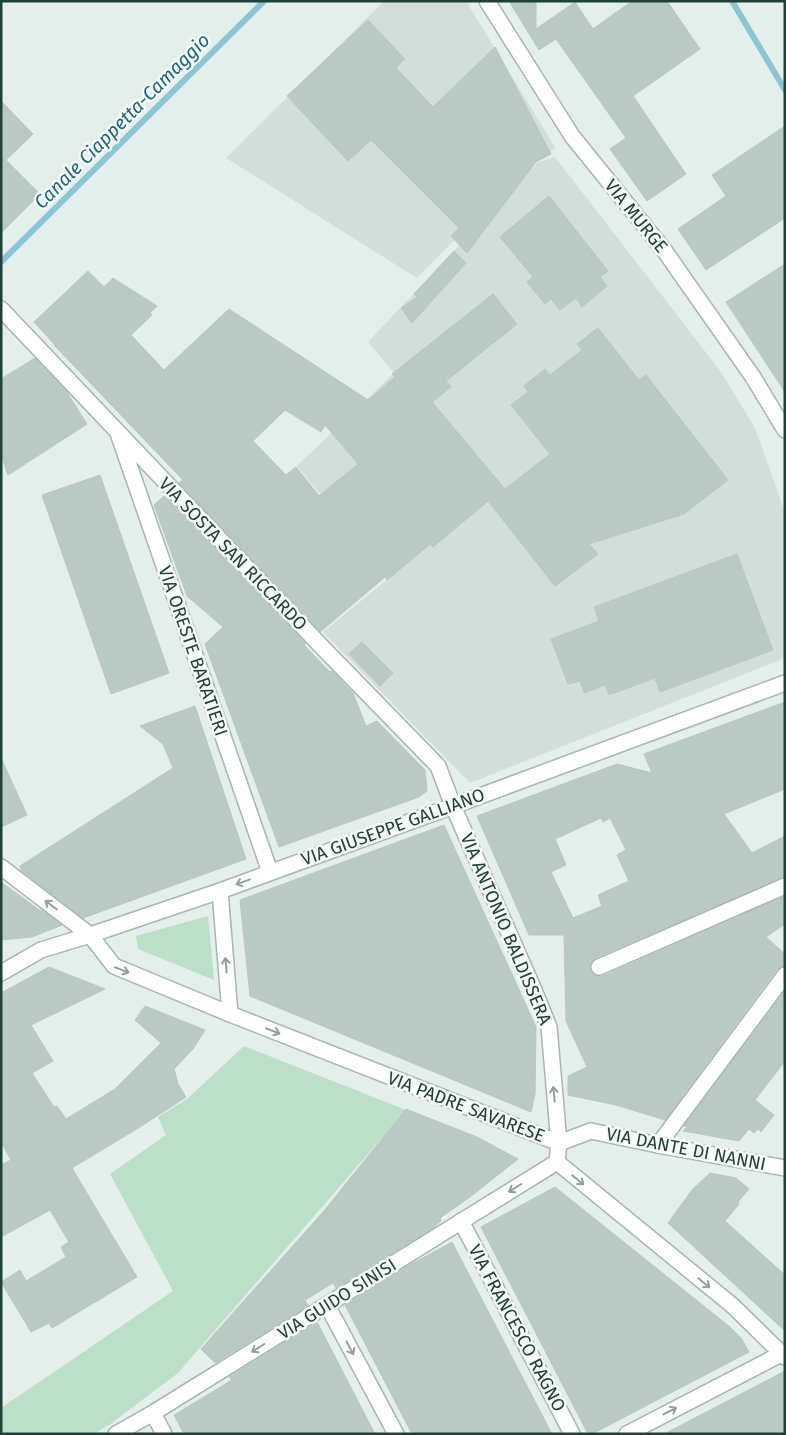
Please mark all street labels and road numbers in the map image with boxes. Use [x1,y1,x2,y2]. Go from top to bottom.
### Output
street label: VIA MURGE [600,175,672,257]
street label: VIA SOSTA SAN RICCARDO [154,473,312,635]
street label: VIA ORESTE BARATIERI [154,563,232,739]
street label: VIA GIUSEPPE GALLIANO [298,784,488,870]
street label: VIA ANTONIO BALDISSERA [456,830,557,1029]
street label: VIA PADRE SAVARESE [384,1067,548,1147]
street label: VIA DANTE DI NANNI [604,1123,768,1175]
street label: VIA FRANCESCO RAGNO [464,1241,570,1415]
street label: VIA GUIDO SINISI [274,1254,400,1344]

